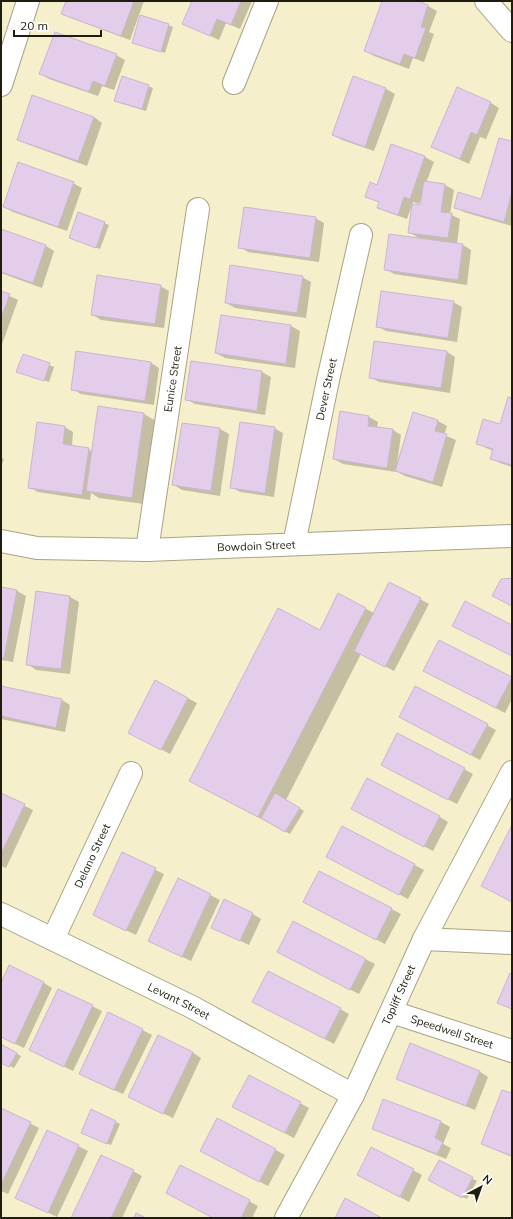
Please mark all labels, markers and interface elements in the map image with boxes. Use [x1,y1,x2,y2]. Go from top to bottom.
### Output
scale bar [14,12,101,38]
text: 20 m [20,18,48,33]
street label: Eunice Street [161,345,184,413]
street label: Dever Street [313,357,340,422]
street label: Bowdoin Street [217,537,296,554]
street label: Delano Street [71,821,113,890]
street label: Topliff Street [379,963,418,1027]
street label: Levant Street [145,980,213,1023]
street label: Speedwell Street [409,1012,495,1051]
north arrow [461,1167,501,1207]
text: N [480,1171,495,1187]

